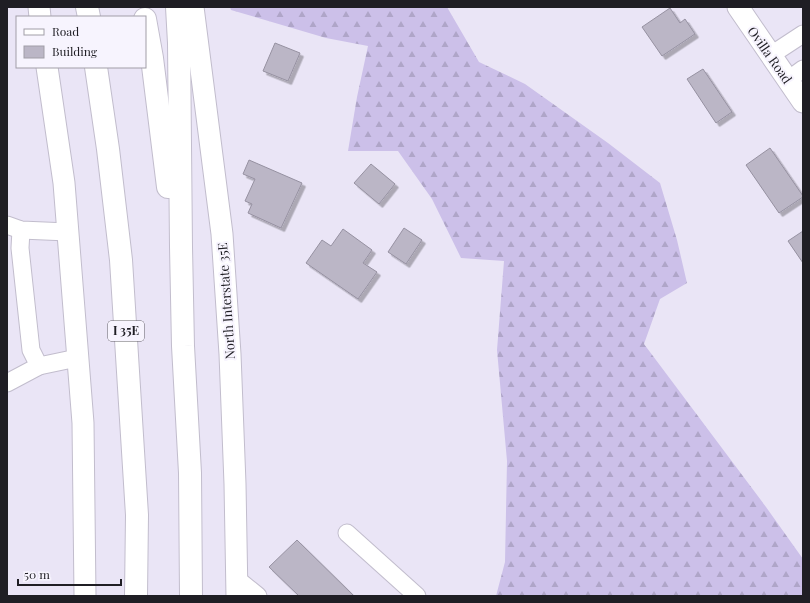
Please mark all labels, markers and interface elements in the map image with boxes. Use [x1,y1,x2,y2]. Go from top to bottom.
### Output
legend [16,16,146,68]
text: Road [52,23,79,39]
street label: Ovilla Road [744,23,797,87]
text: Building [52,43,98,59]
street label: North Interstate 35E [213,242,238,360]
road number: I 35E [108,321,144,341]
scale bar [18,561,121,587]
text: 50 m [24,566,50,582]

